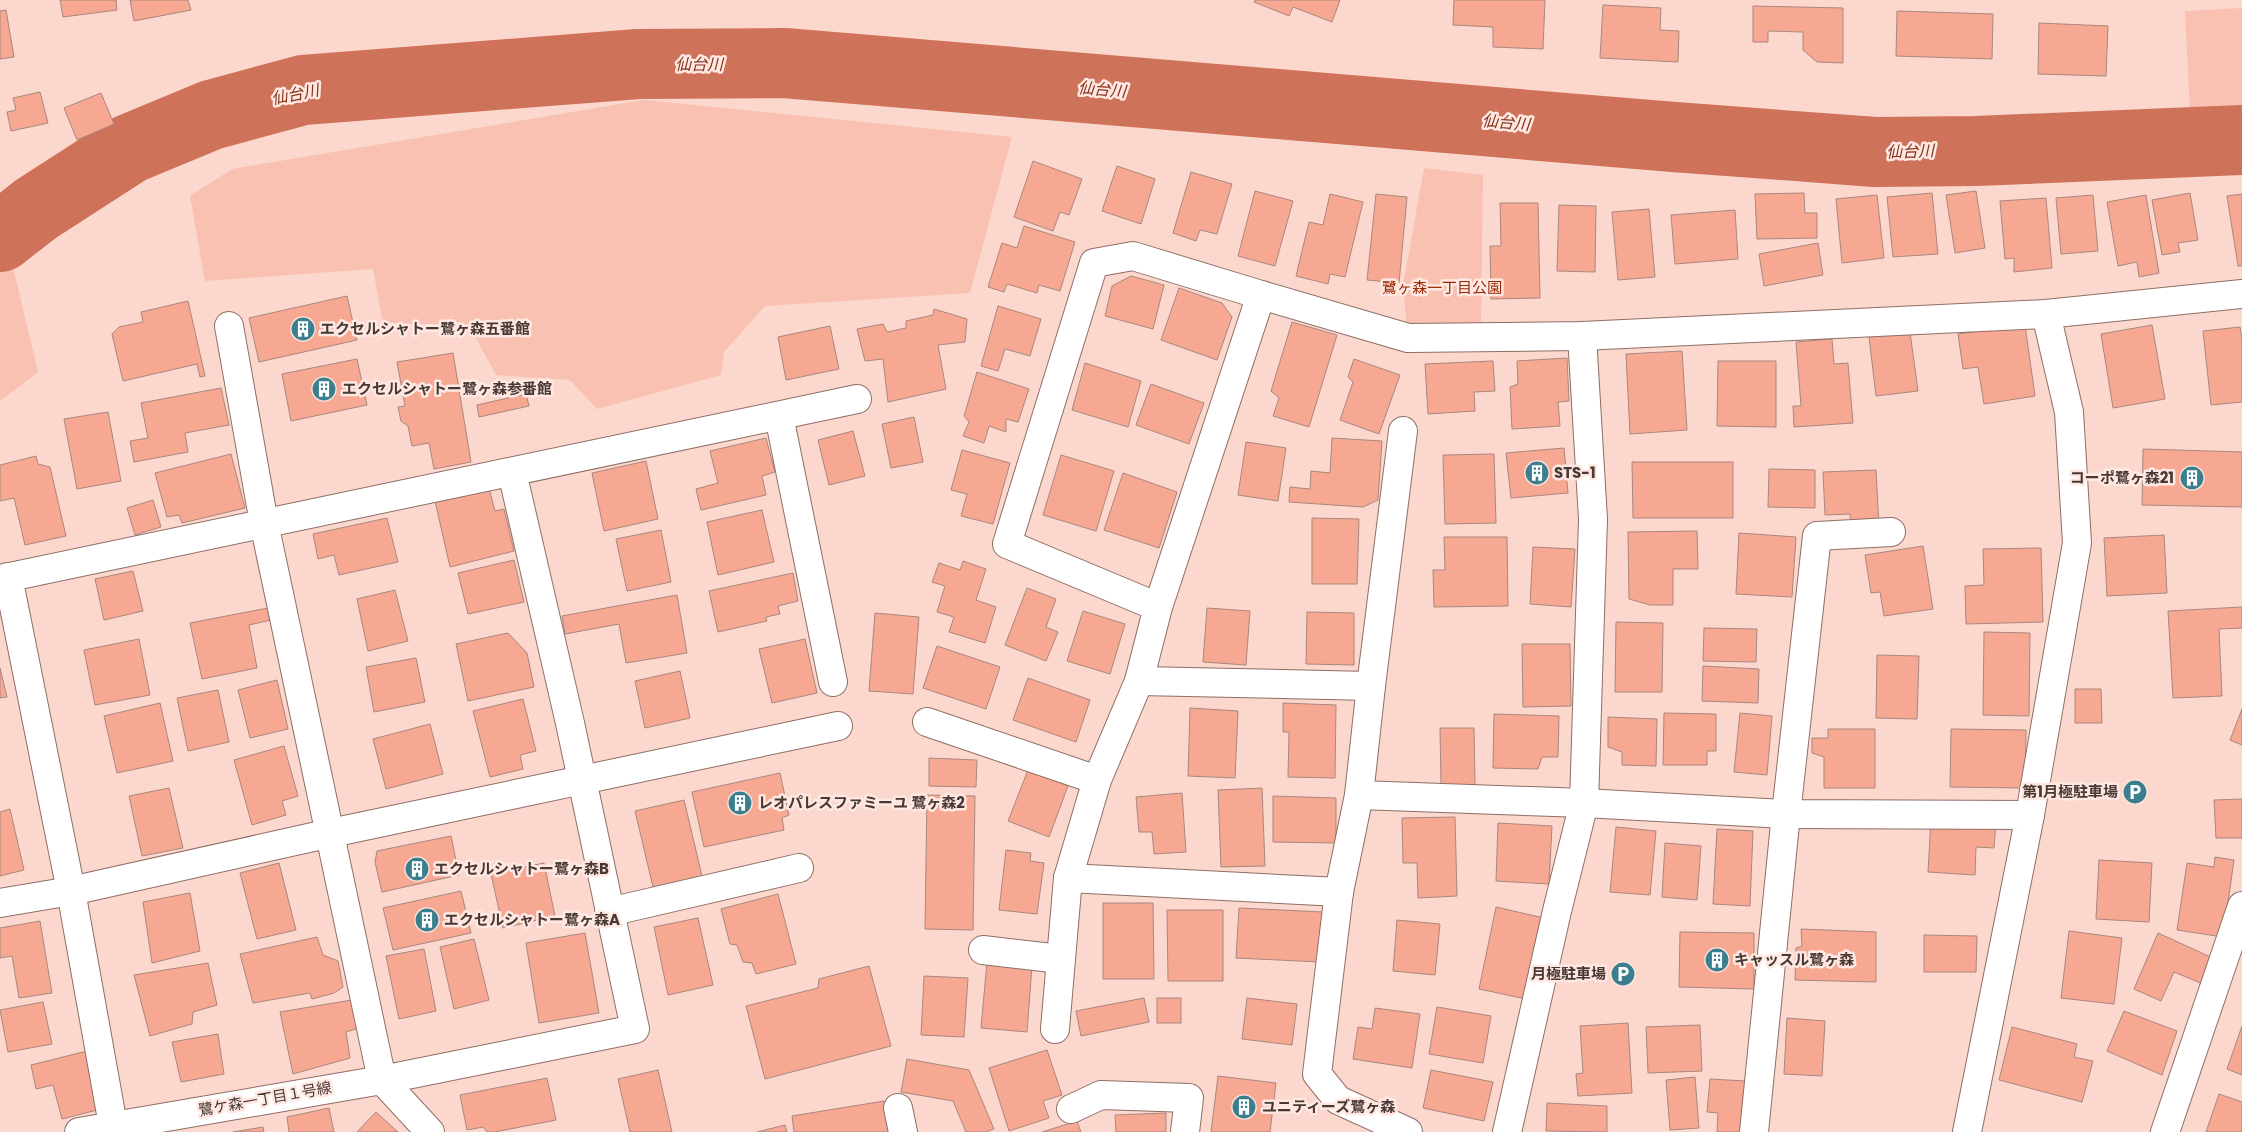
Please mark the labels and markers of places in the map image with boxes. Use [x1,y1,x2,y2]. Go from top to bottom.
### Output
building icon: エクセルシャトー鷺ヶ森五番館 [290,316,316,342]
place label: エクセルシャトー鷺ヶ森五番館 [320,318,530,339]
building icon: エクセルシャトー鷺ヶ森参番館 [311,376,337,402]
place label: エクセルシャトー鷺ヶ森参番館 [342,378,552,399]
building icon: STS-1 [1524,460,1550,486]
place label: STS-1 [1554,462,1596,483]
building icon: コーポ鷺ヶ森21 [2179,465,2205,491]
place label: コーポ鷺ヶ森21 [2070,467,2174,488]
parking icon: 第1月極駐車場 [2122,779,2148,805]
place label: 第1月極駐車場 [2022,781,2118,802]
building icon: レオパレスファミーユ 鷺ヶ森2 [727,790,753,816]
place label: レオパレスファミーユ 鷺ヶ森2 [758,792,965,813]
building icon: エクセルシャトー鷺ヶ森B [404,856,430,882]
place label: エクセルシャトー鷺ヶ森B [434,858,609,879]
building icon: エクセルシャトー鷺ヶ森A [414,907,440,933]
place label: エクセルシャトー鷺ヶ森A [444,909,620,930]
building icon: キャッスル鷺ヶ森 [1704,947,1730,973]
place label: キャッスル鷺ヶ森 [1734,949,1854,970]
parking icon: 月極駐車場 [1610,961,1636,987]
place label: 月極駐車場 [1531,963,1606,984]
building icon: ユニティーズ鷺ヶ森 [1231,1094,1257,1120]
place label: ユニティーズ鷺ヶ森 [1262,1096,1395,1117]

